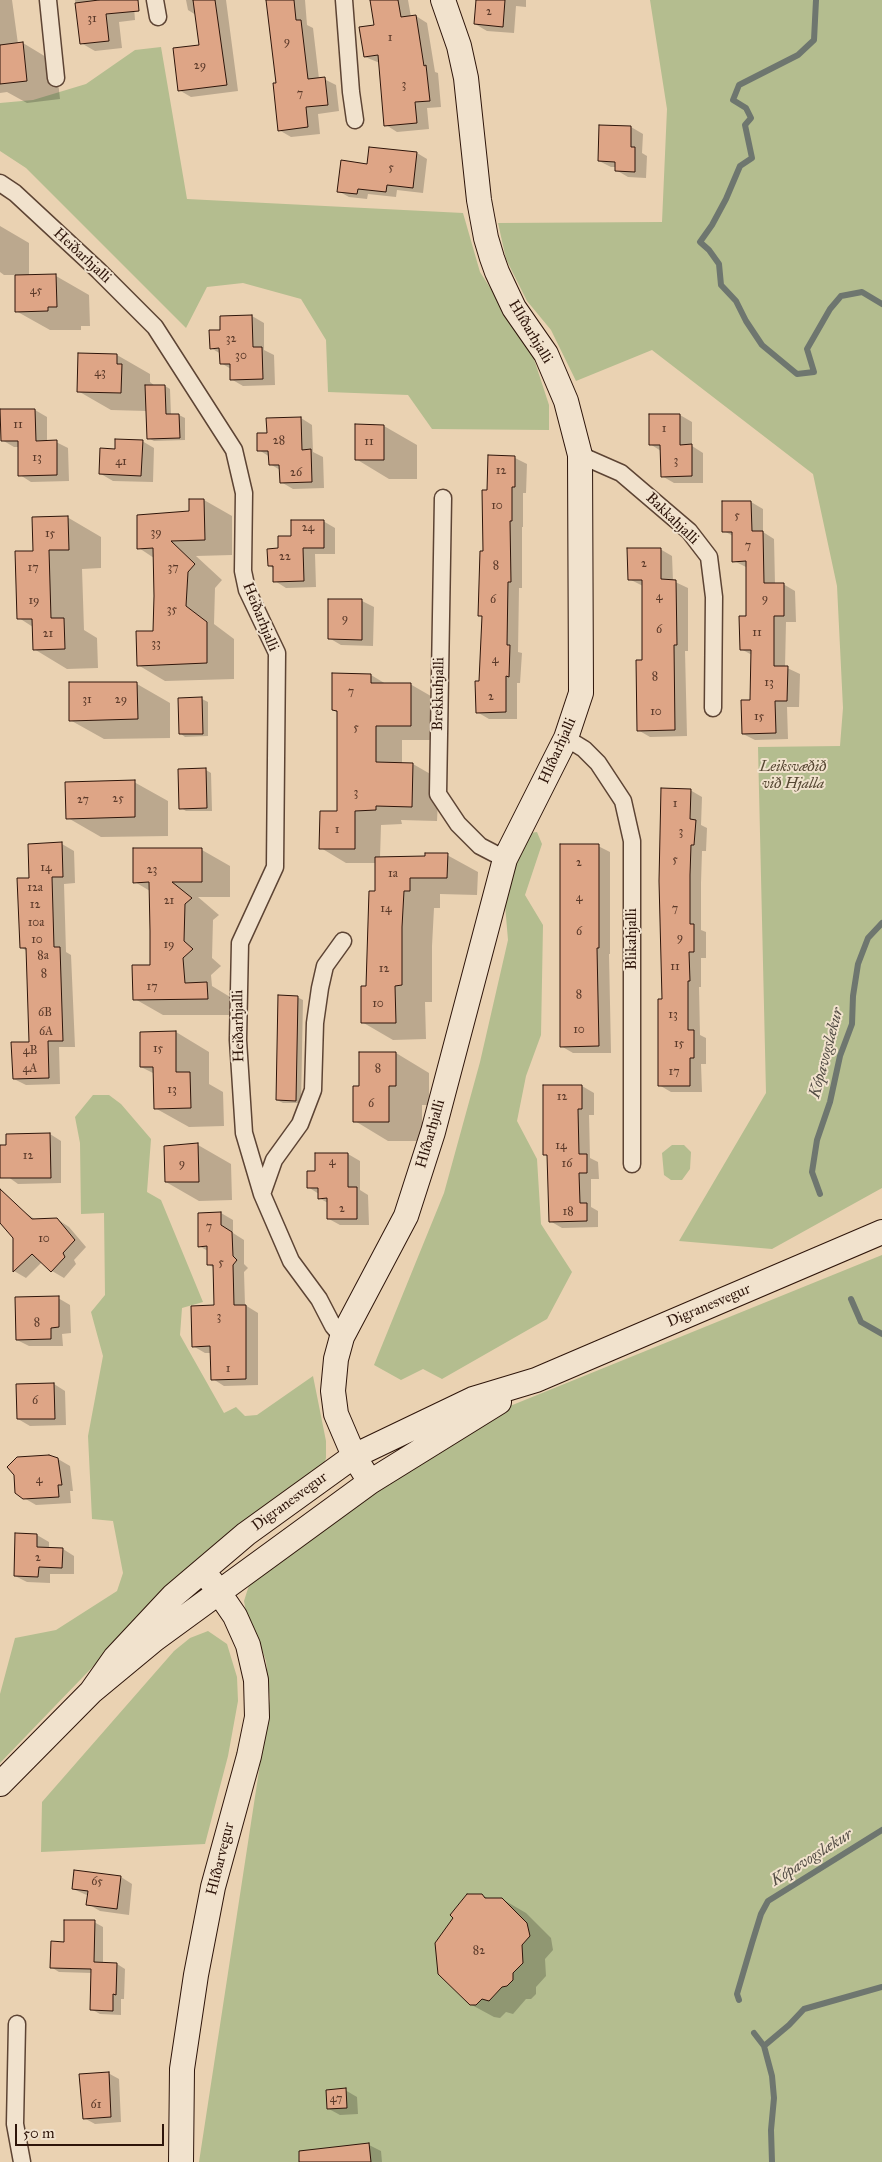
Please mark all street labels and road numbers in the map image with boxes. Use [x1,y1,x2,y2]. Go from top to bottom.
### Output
street label: Heiðarhjalli [49,225,115,287]
street label: Hlíðarhjalli [504,297,556,367]
street label: Bakkahjalli [642,489,702,549]
street label: Heiðarhjalli [238,580,282,654]
street label: Brekkuhjalli [429,657,449,731]
street label: Hlíðarhjalli [535,715,581,787]
street label: Blikahjalli [623,908,641,970]
street label: Heiðarhjalli [229,989,249,1063]
street label: Hlíðarhjalli [413,1097,449,1171]
street label: Digranesvegur [665,1280,753,1332]
street label: Digranesvegur [249,1469,331,1535]
street label: Hlíðarvegur [203,1821,239,1897]

